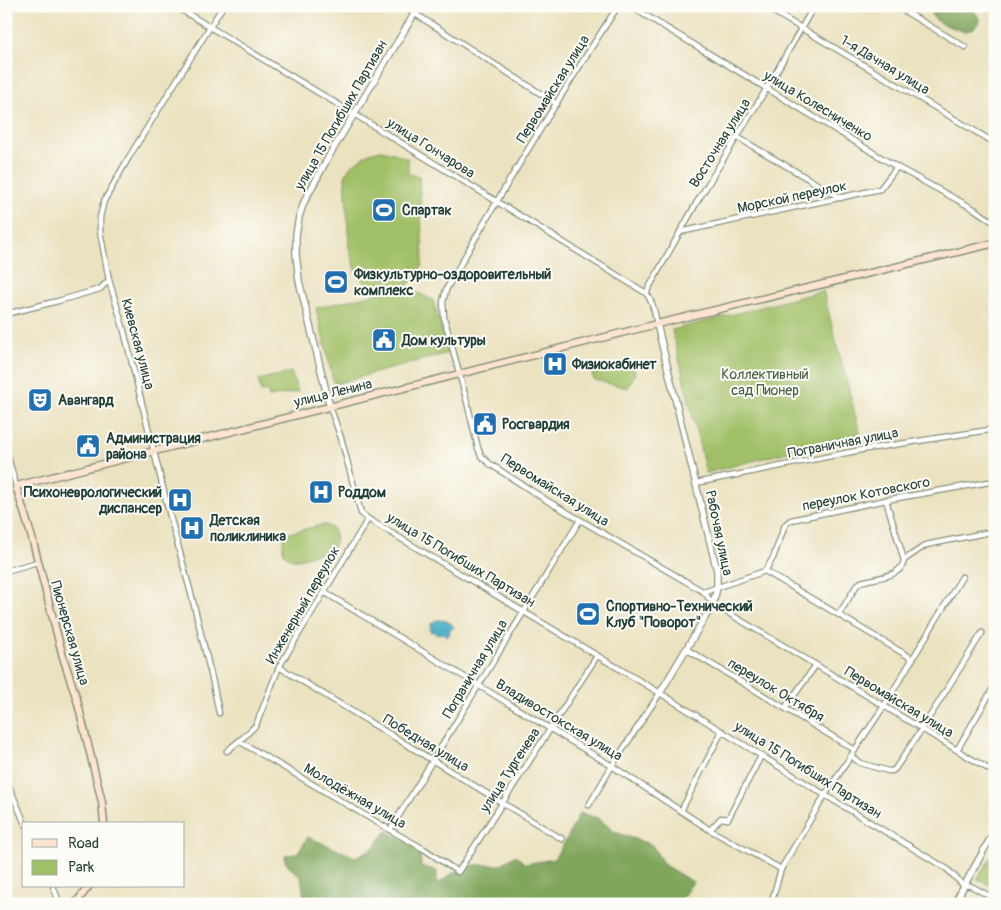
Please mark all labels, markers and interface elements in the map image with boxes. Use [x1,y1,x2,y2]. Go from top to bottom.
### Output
street label: Первомайская улица [513,32,593,146]
street label: 1-я Дачная улица [837,32,933,98]
street label: улица 15 Погибших Партизан [291,37,391,194]
street label: улица Колесниченко [760,66,876,145]
street label: Восточная улица [686,95,754,191]
street label: улица Гончарова [383,114,478,182]
street label: Морской переулок [736,177,848,217]
sports icon: Спартак [371,197,397,223]
place label: Спартак [402,202,452,219]
place label: Физкультурно-оздоровительный комплекс [353,266,552,299]
sports icon: Физкультурно-оздоровительный комплекс [323,269,349,295]
street label: Киевская улица [118,297,158,391]
public building icon: Дом культуры [371,327,397,353]
place label: Дом культуры [401,332,486,349]
hospital icon: Физиокабинет [542,351,568,377]
place label: Физиокабинет [571,356,658,373]
park label: Коллективный сад Пионер [721,366,809,399]
street label: улица Ленина [291,375,374,411]
theatre icon: Авангард [27,387,53,413]
place label: Авангард [58,392,114,409]
public building icon: Росгвардия [472,411,498,437]
place label: Росгвардия [502,416,570,433]
street label: Пограничная улица [786,424,900,462]
place label: Администрация района [106,430,201,463]
public building icon: Администрация района [75,433,101,459]
street label: Первомайская улица [498,450,612,530]
street label: переулок Котовского [801,473,932,515]
hospital icon: Роддом [308,479,334,505]
place label: Психоневрологический диспансер [24,484,162,517]
place label: Роддом [338,484,386,501]
hospital icon: Психоневрологический диспансер [167,487,193,513]
street label: Рабочая улица [702,489,736,577]
street label: улица 15 Погибших Партизан [383,508,538,611]
place label: Детская поликлиника [209,512,286,545]
hospital icon: Детская поликлиника [179,515,205,541]
street label: Инженерный переулок [262,543,344,667]
street label: Пионерская улица [47,579,93,687]
place label: Спортивно-Технический Клуб "Поворот" [606,598,753,631]
sports icon: Спортивно-Технический Клуб "Поворот" [575,601,601,627]
street label: Пограничная улица [439,617,511,721]
street label: переулок Октября [725,654,827,726]
street label: Первомайская улица [841,663,957,741]
street label: Владивостокская улица [493,675,625,765]
street label: Победная улица [380,711,472,775]
street label: улица 15 Погибших Партизан [730,717,885,822]
street label: улица Тургенева [476,725,544,816]
street label: Молодёжная улица [301,760,409,832]
legend [22,822,185,888]
text: Road [68,834,99,853]
text: Park [68,858,95,877]

